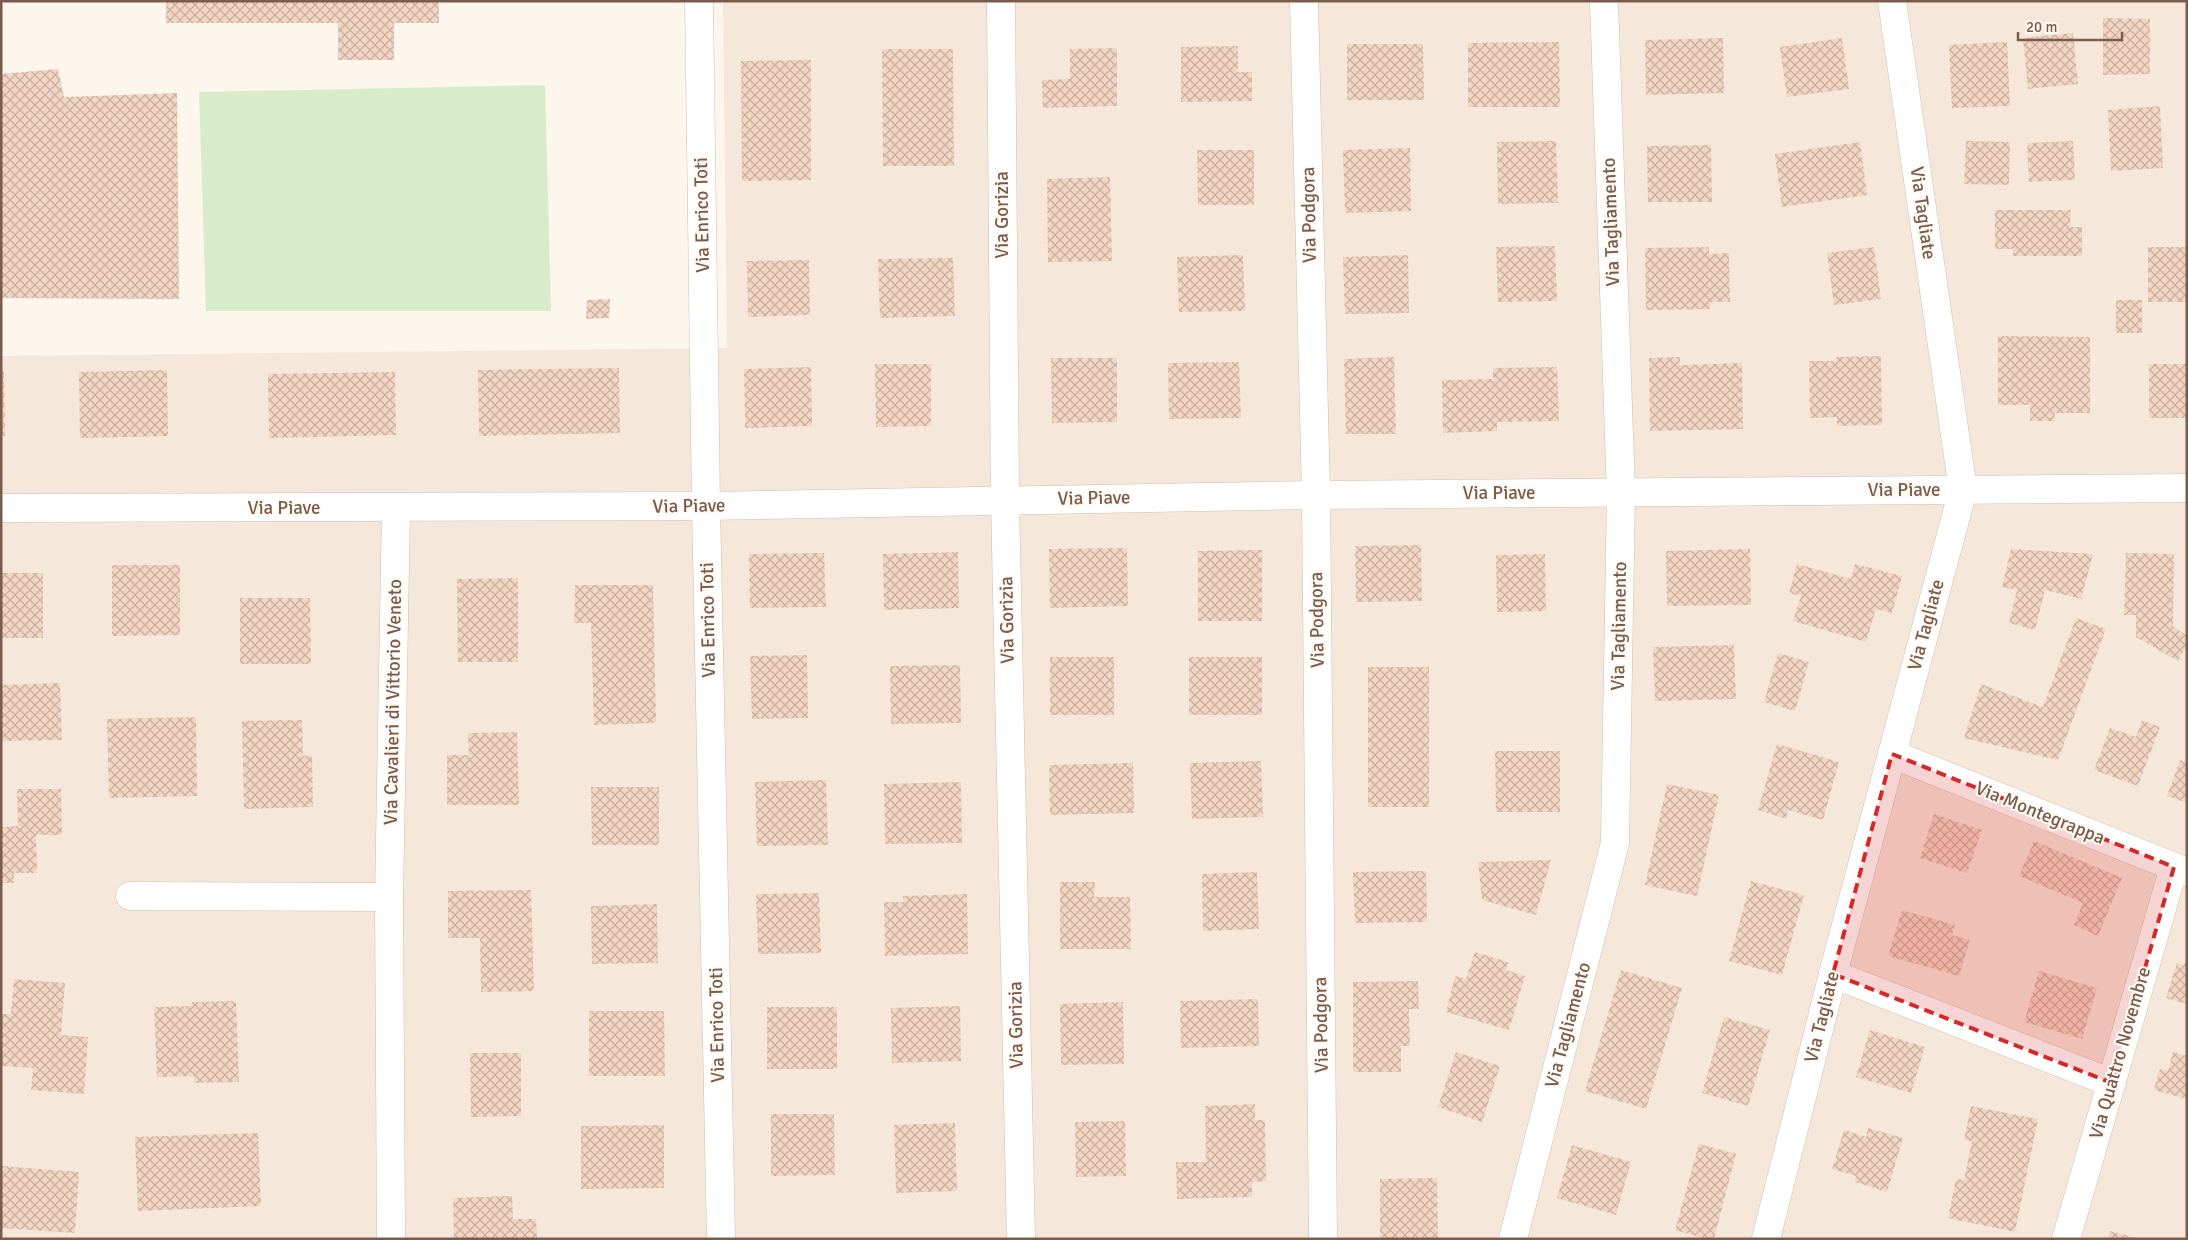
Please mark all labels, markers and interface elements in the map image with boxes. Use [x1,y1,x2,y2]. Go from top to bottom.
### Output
scale bar [2018,10,2122,42]
text: 20 m [2026,18,2057,36]
street label: Via Enrico Toti [689,157,715,273]
street label: Via Tagliamento [1597,157,1625,287]
street label: Via Tagliate [1905,165,1941,261]
street label: Via Podgora [1296,167,1322,263]
street label: Via Gorizia [990,171,1014,259]
street label: Via Piave [1867,478,1941,502]
street label: Via Piave [1462,481,1536,505]
street label: Via Piave [1057,485,1131,511]
street label: Via Piave [652,493,726,519]
street label: Via Piave [247,496,321,520]
street label: Via Tagliamento [1606,561,1632,691]
street label: Via Enrico Toti [695,562,721,678]
street label: Via Podgora [1304,572,1330,668]
street label: Via Gorizia [994,576,1020,664]
street label: Via Tagliate [1902,577,1950,673]
street label: Via Cavalieri di Vittorio Veneto [379,579,407,825]
street label: Via Montegrappa [1972,776,2108,850]
street label: Via Tagliamento [1540,959,1596,1090]
street label: Via Quattro Novembre [2084,964,2156,1142]
street label: Via Enrico Toti [704,967,730,1083]
street label: Via Tagliate [1799,969,1845,1065]
street label: Via Podgora [1308,977,1334,1073]
street label: Via Gorizia [1003,981,1029,1069]

